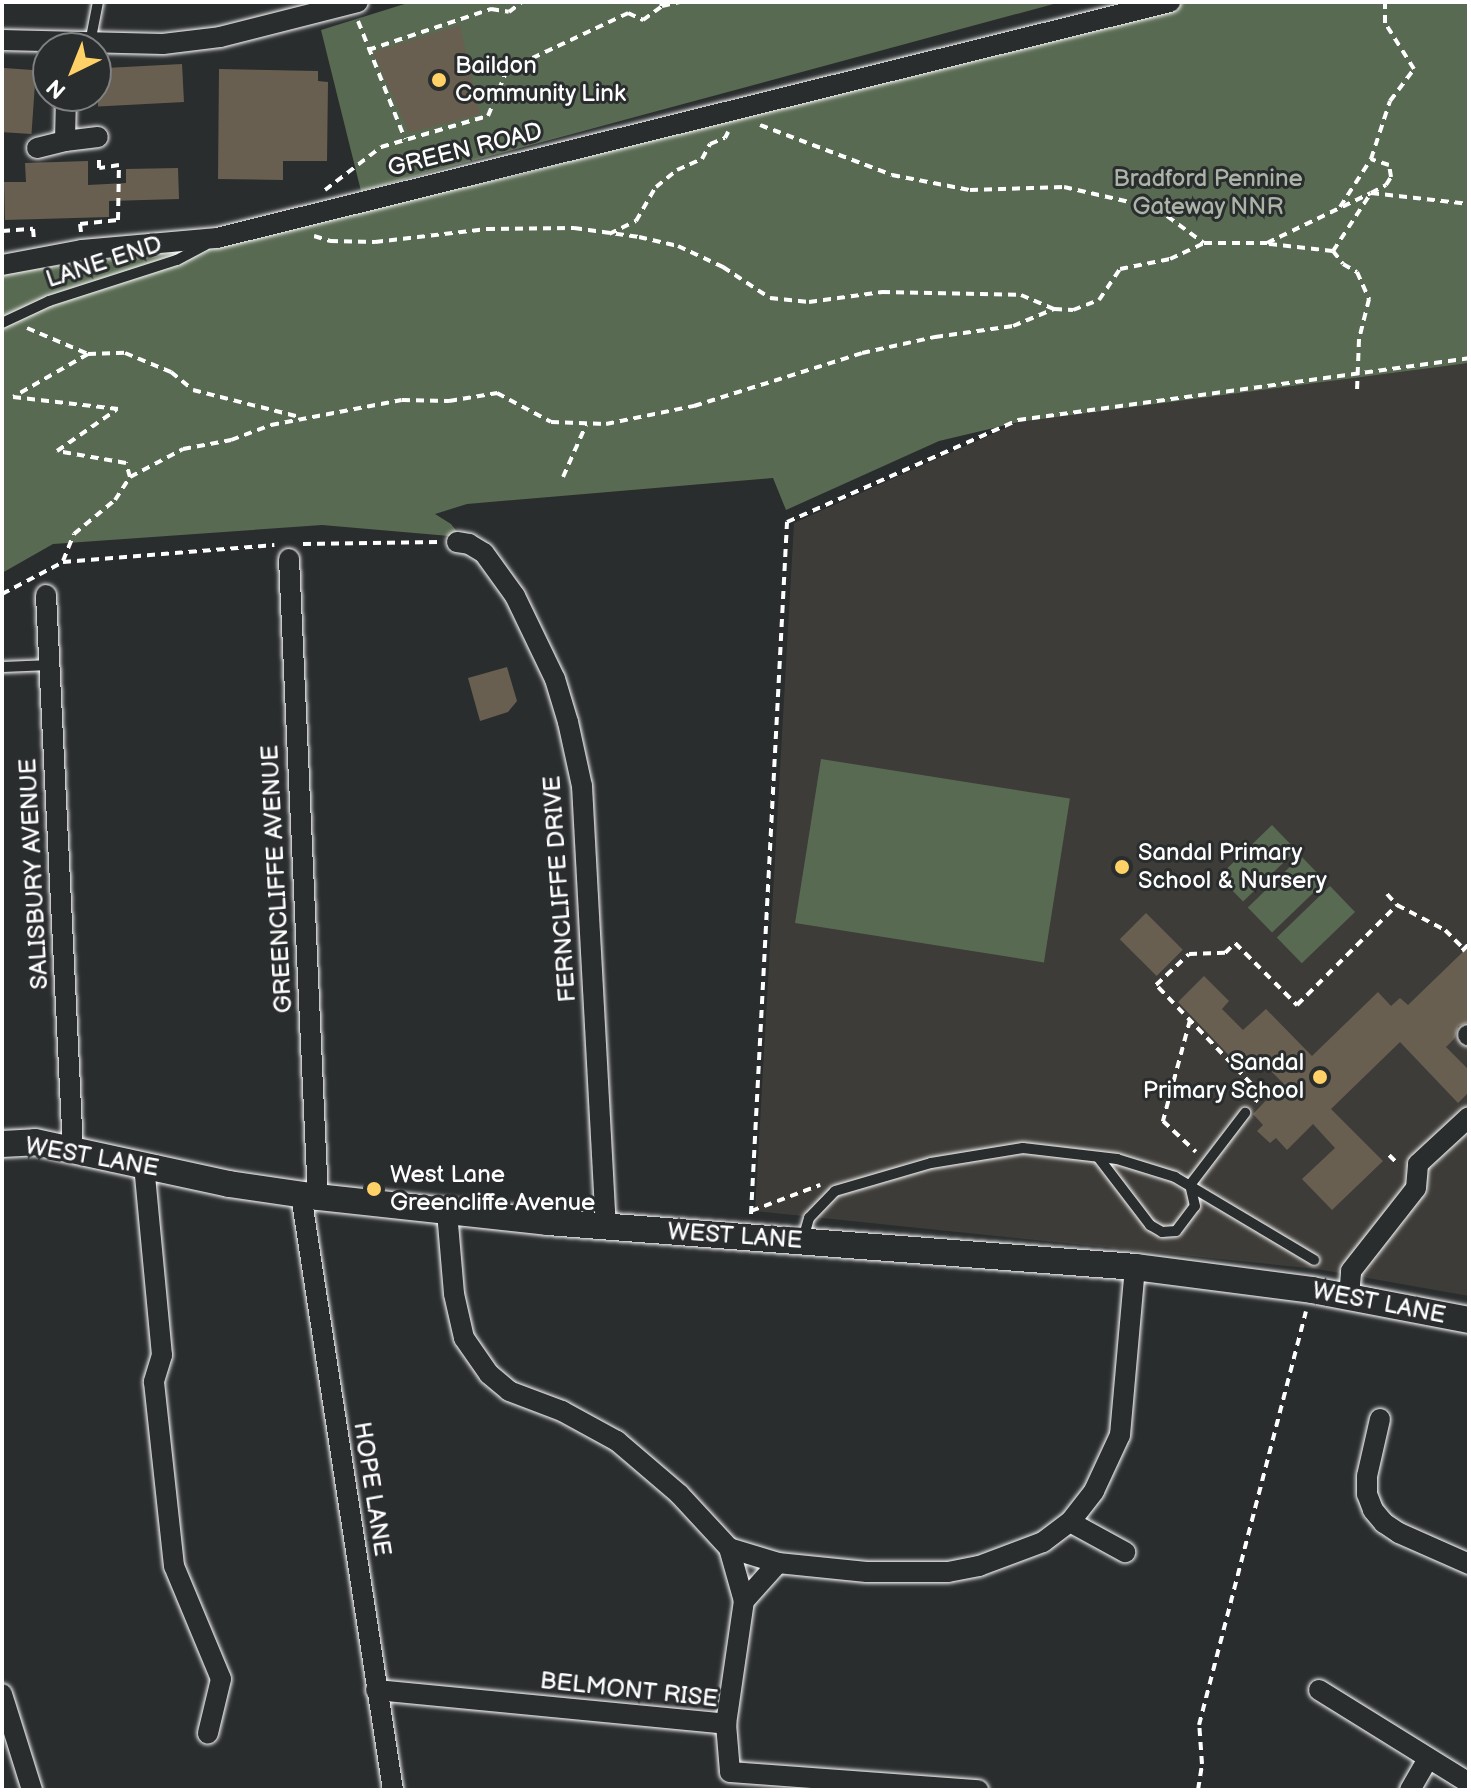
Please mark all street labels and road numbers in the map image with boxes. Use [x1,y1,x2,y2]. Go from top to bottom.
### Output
street label: GREEN ROAD [385,117,545,183]
street label: LANE END [42,230,166,294]
street label: GREENCLIFFE AVENUE [256,744,298,1014]
street label: SALISBURY AVENUE [14,758,54,990]
street label: FERNCLIFFE DRIVE [538,775,582,1003]
street label: WEST LANE [23,1131,161,1183]
street label: WEST LANE [667,1217,803,1255]
street label: WEST LANE [1310,1276,1448,1330]
street label: HOPE LANE [347,1420,397,1558]
street label: BELMONT RISE [539,1666,719,1714]

